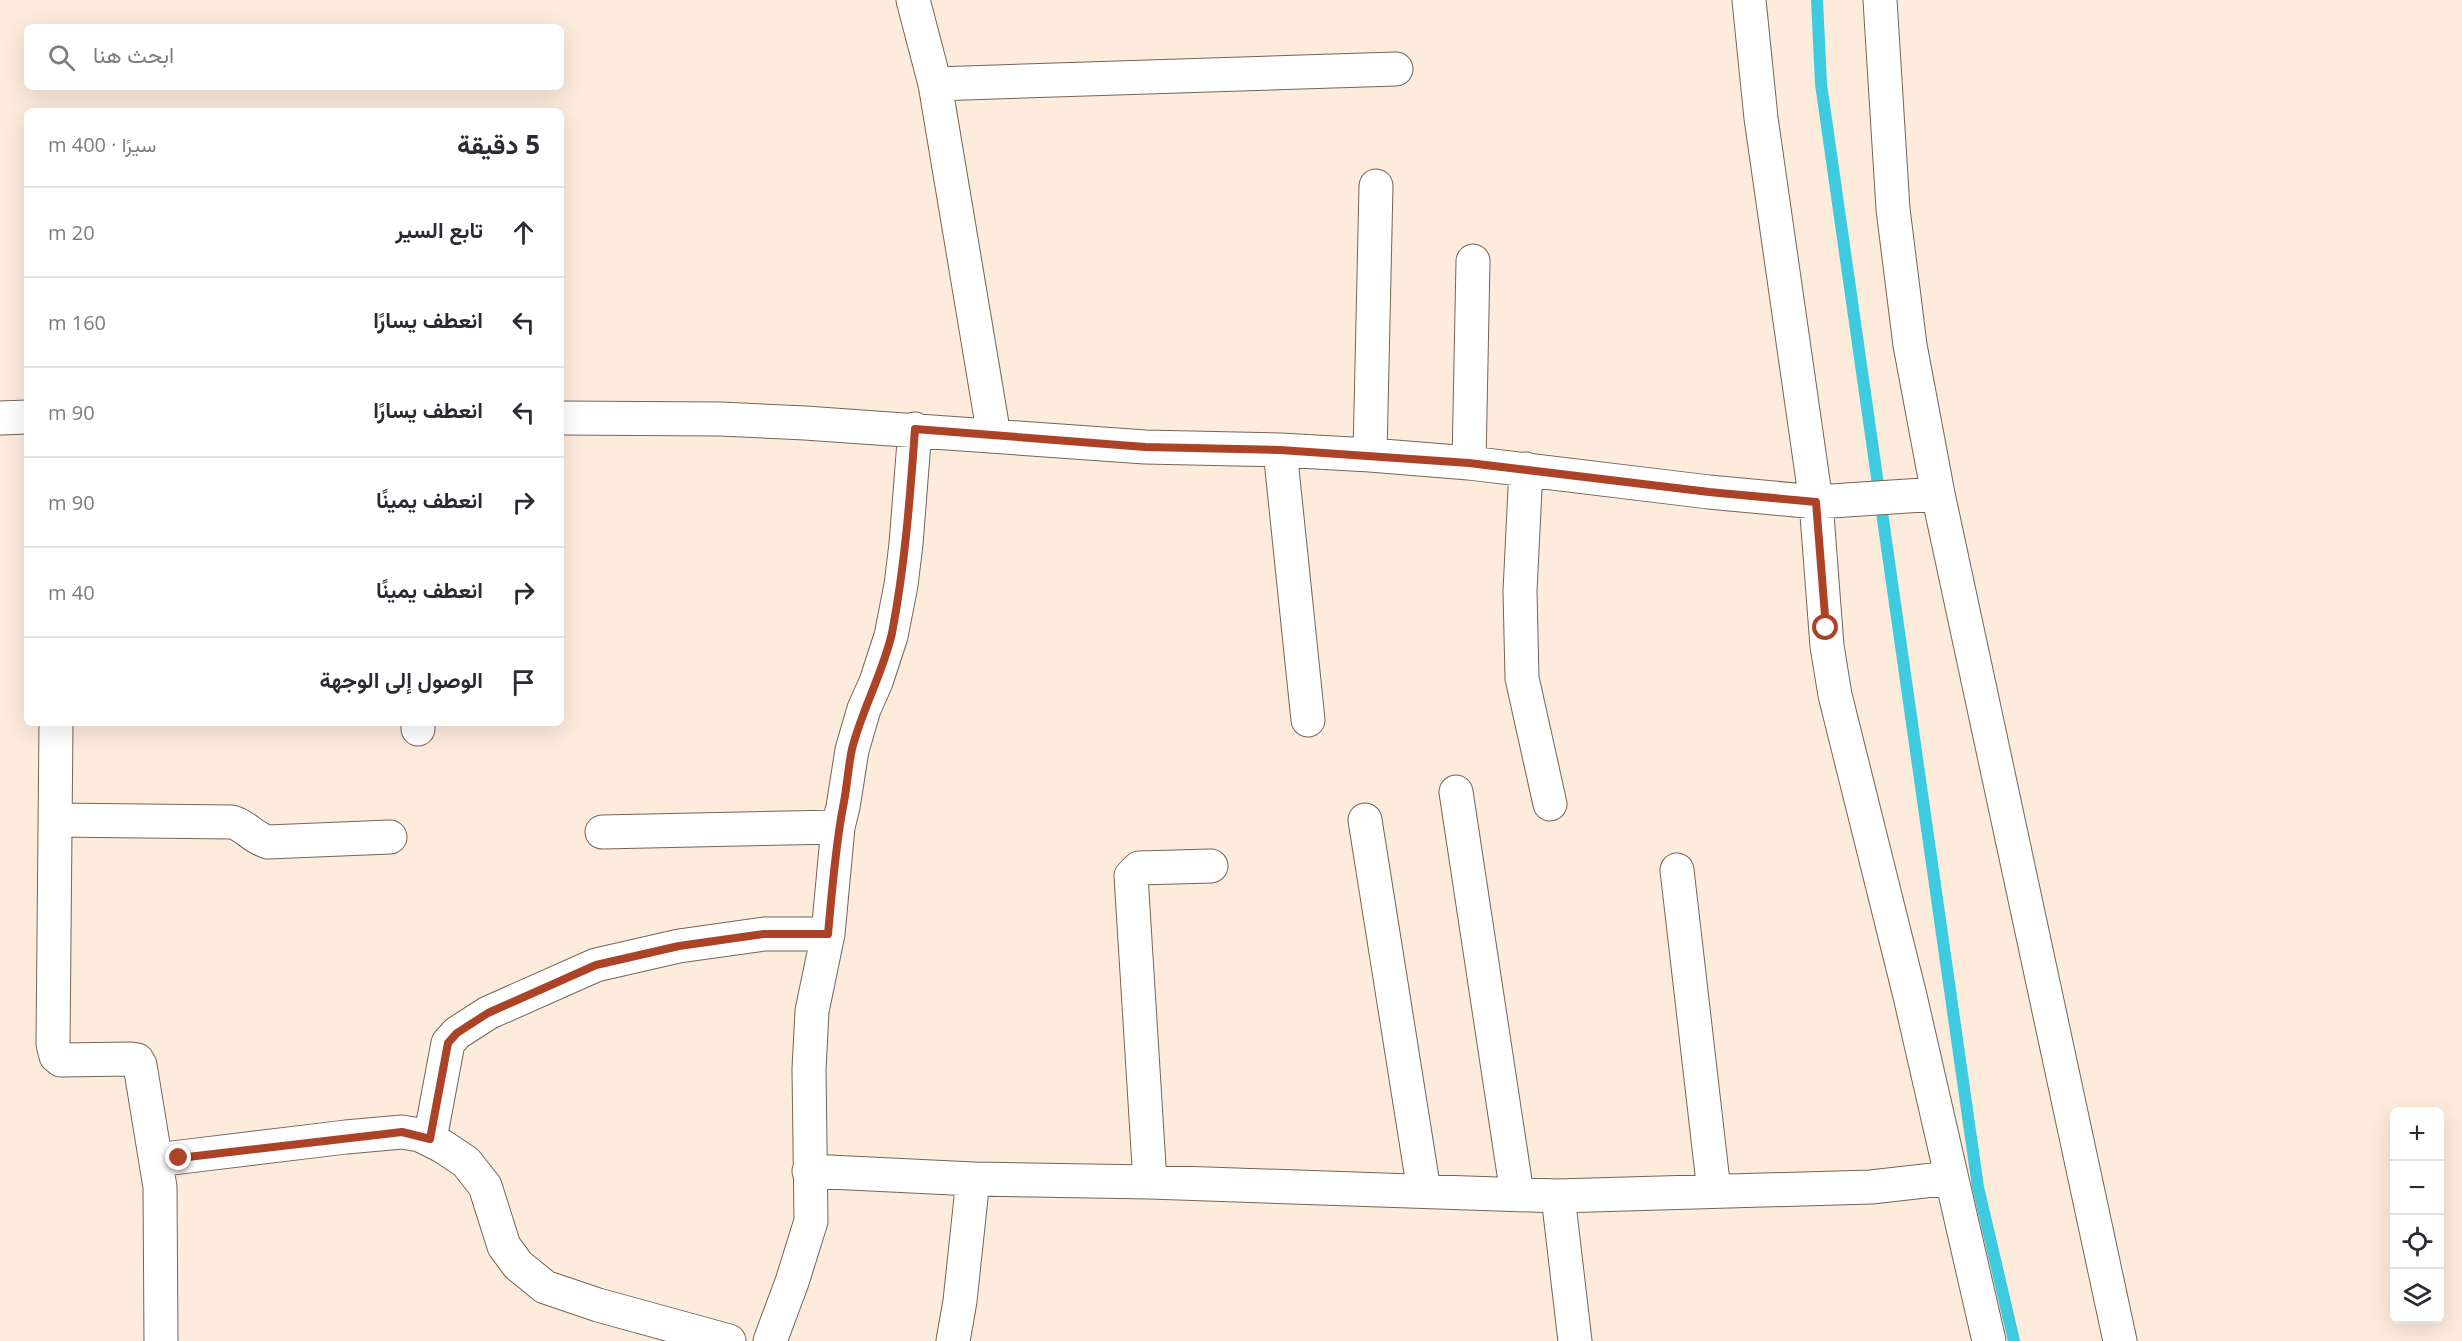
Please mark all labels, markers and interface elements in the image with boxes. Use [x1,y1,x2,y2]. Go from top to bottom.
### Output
search box [24,24,564,90]
text: ابحث هنا [93,39,174,69]
icon: search [45,41,78,74]
text: 5 دقيقة [457,126,540,162]
text: سيرًا · 400 m [48,131,156,158]
text: تابع السير [395,214,483,244]
icon: ahead [507,216,540,249]
text: 20 m [48,219,95,246]
text: انعطف يسارًا [373,304,483,334]
icon: left [507,306,540,339]
text: 160 m [48,309,106,336]
text: انعطف يسارًا [373,394,483,424]
icon: left [507,396,540,429]
text: 90 m [48,399,95,426]
text: انعطف يمينًا [376,484,483,514]
icon: right [507,486,540,519]
text: 90 m [48,489,95,516]
text: انعطف يمينًا [376,574,483,604]
icon: right [507,576,540,609]
text: 40 m [48,579,95,606]
route start [1812,614,1838,640]
text: الوصول إلى الوجهة [319,664,483,694]
icon: arrive [507,666,540,699]
map controls [2390,1107,2444,1323]
button: + [2390,1107,2444,1161]
route end [165,1144,191,1170]
button: − [2390,1161,2444,1215]
button: locate [2390,1215,2444,1269]
button: layers [2390,1269,2444,1323]

